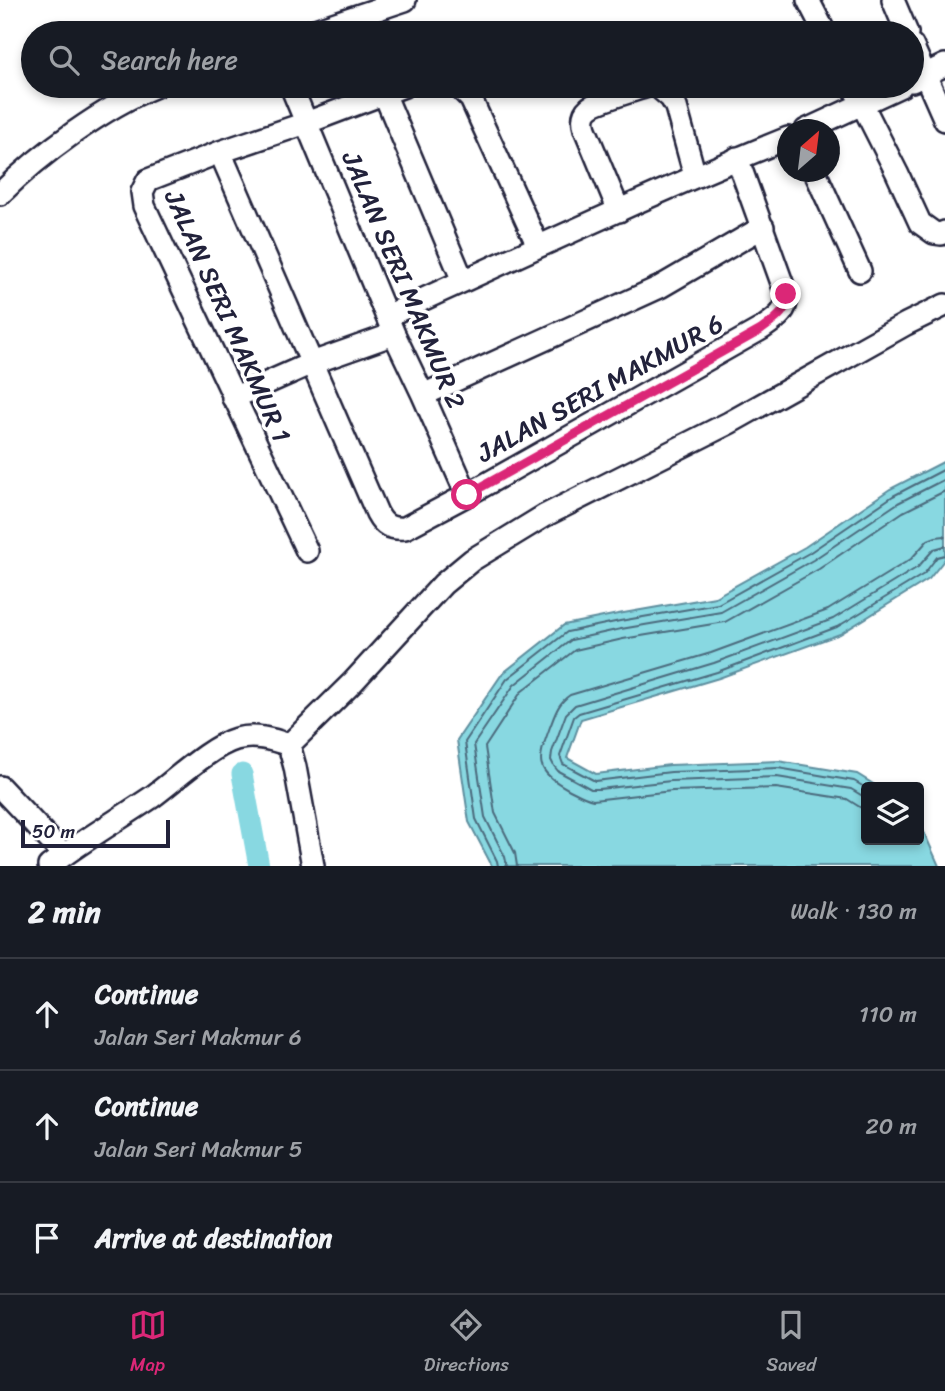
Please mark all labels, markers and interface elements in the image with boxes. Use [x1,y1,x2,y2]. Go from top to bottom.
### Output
search box [21,21,924,98]
text: Search here [101,37,238,83]
icon: search [45,41,83,79]
north arrow [777,119,840,182]
street label: JALAN SERI MAKMUR 2 [328,143,479,416]
street label: JALAN SERI MAKMUR 1 [151,181,304,450]
route end [770,278,801,309]
street label: JALAN SERI MAKMUR 6 [467,301,732,476]
route start [451,479,482,510]
map controls [861,782,924,845]
button: layers [861,782,924,845]
text: 50 m [32,815,75,848]
scale bar [21,817,170,849]
text: 2 min [28,885,101,939]
text: Walk · 130 m [790,891,917,932]
text: Continue [95,971,198,1017]
text: 110 m [859,994,917,1035]
icon: ahead [28,995,66,1033]
text: Jalan Seri Makmur 6 [95,1017,302,1058]
text: Continue [95,1083,198,1129]
text: 20 m [866,1106,917,1147]
icon: ahead [28,1107,66,1145]
text: Jalan Seri Makmur 5 [95,1129,303,1170]
text: Arrive at destination [95,1215,332,1261]
icon: arrive [28,1219,66,1257]
tab: Map [129,1306,167,1381]
tab: Directions [424,1306,509,1381]
tab: Saved [766,1306,816,1381]

